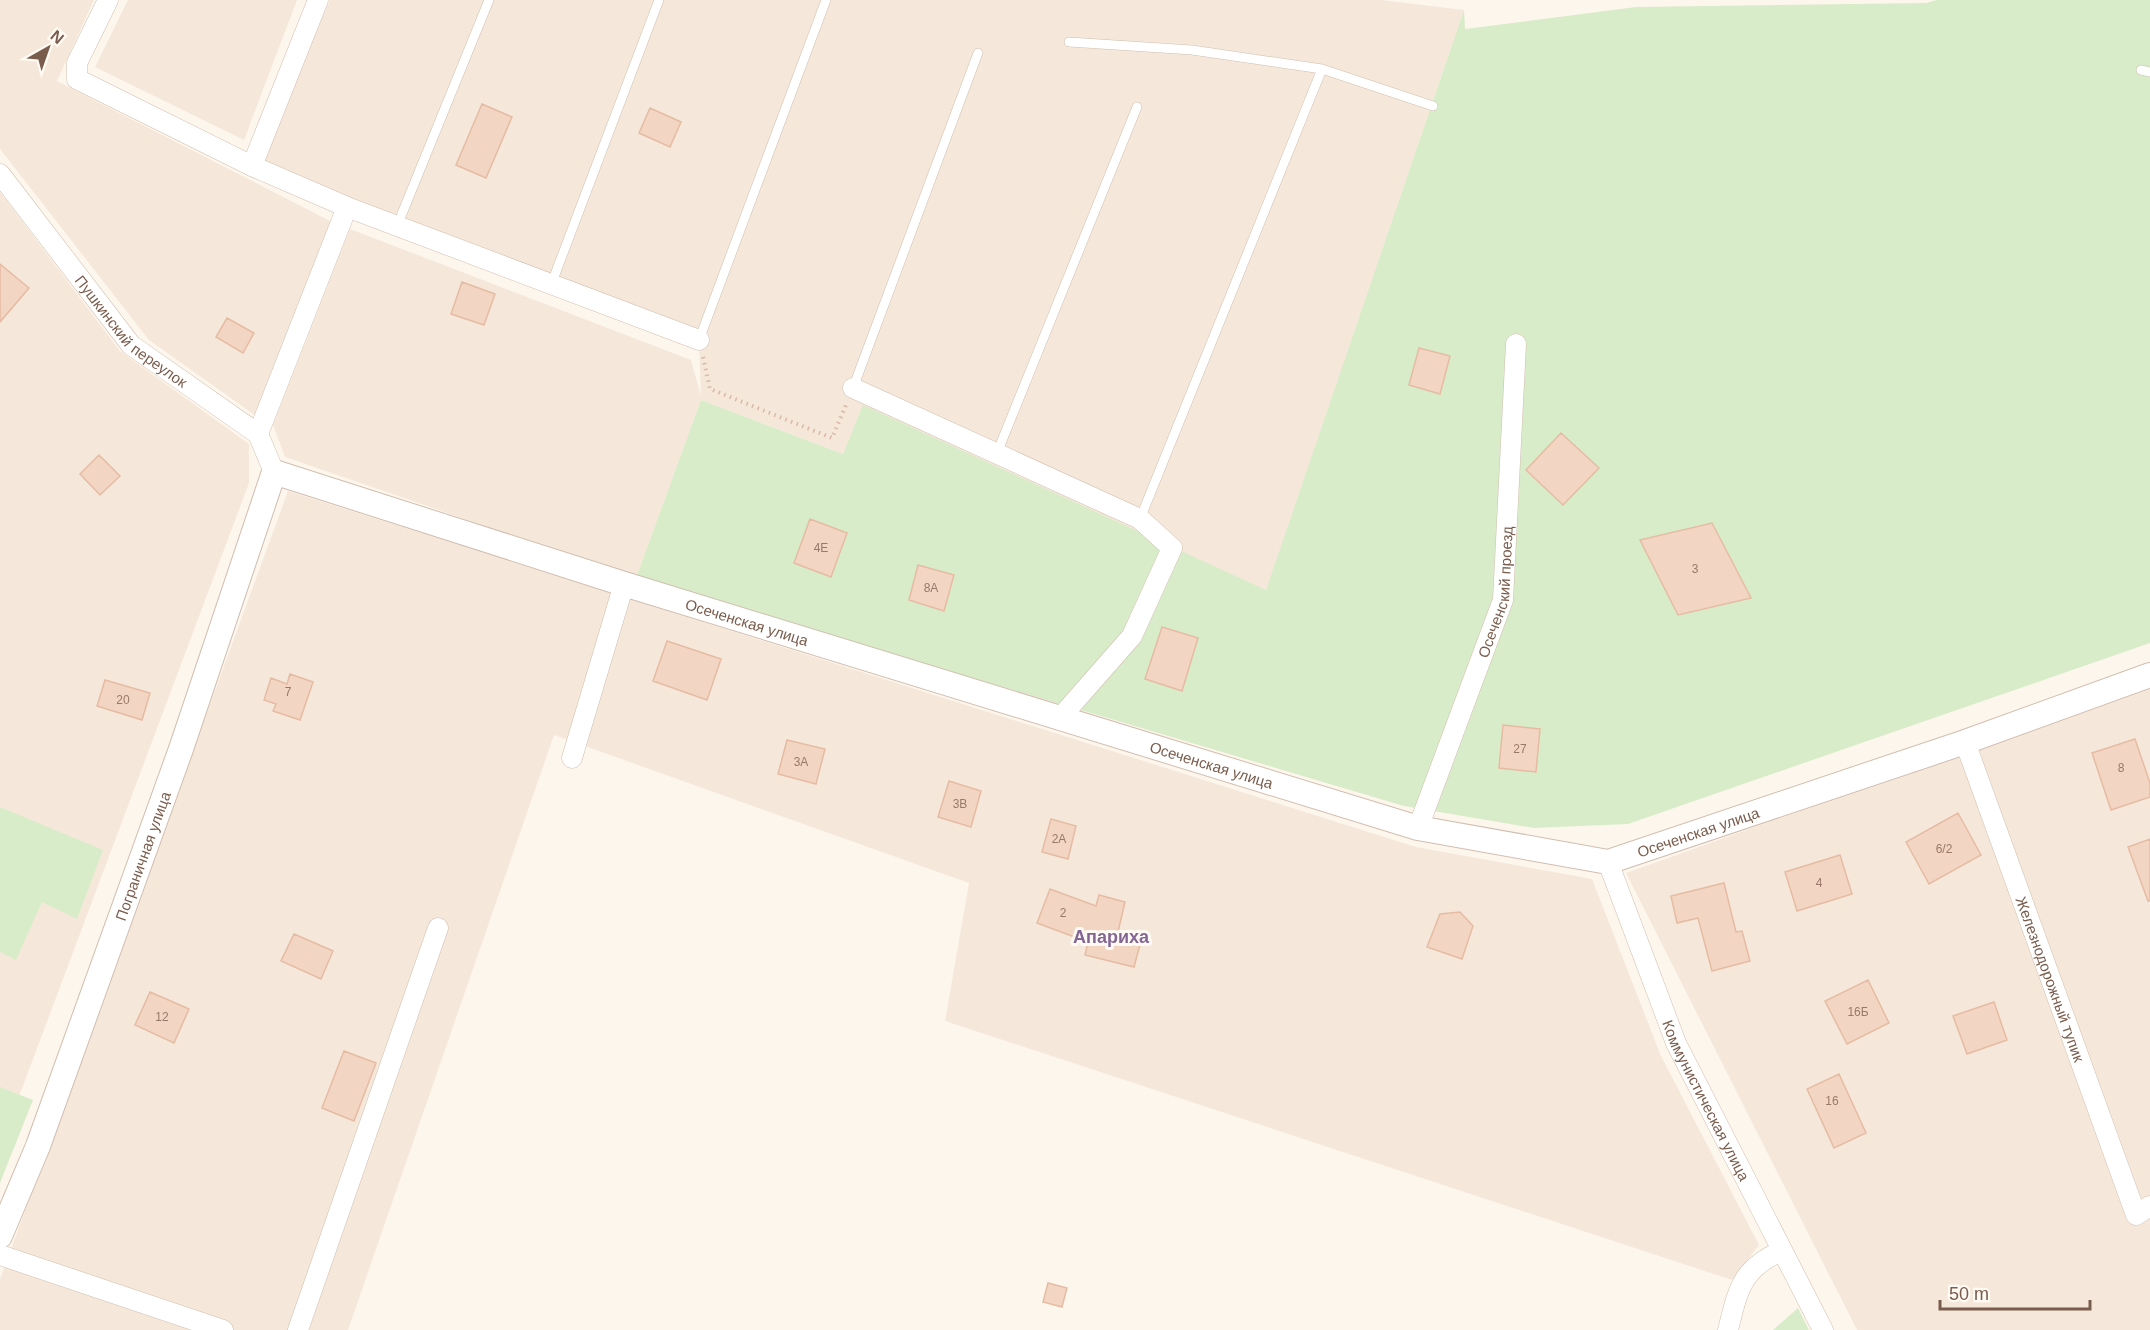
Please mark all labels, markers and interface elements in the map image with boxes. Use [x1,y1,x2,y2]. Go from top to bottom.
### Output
north arrow [18,18,78,78]
text: N [47,27,67,47]
street label: Пушкинский переулок [72,272,191,391]
street label: Осеченский проезд [1474,525,1515,660]
house number: 4Е [814,541,828,555]
house number: 3 [1692,562,1699,576]
house number: 8А [924,581,938,595]
street label: Осеченская улица [683,595,811,649]
house number: 7 [285,685,292,699]
house number: 20 [116,693,130,707]
street label: Осеченская улица [1148,738,1276,792]
house number: 27 [1513,742,1527,756]
house number: 3А [794,755,808,769]
house number: 8 [2118,761,2125,775]
street label: Пограничная улица [111,788,174,923]
house number: 3В [953,797,967,811]
street label: Осеченская улица [1635,803,1762,860]
house number: 2А [1052,832,1066,846]
house number: 6/2 [1936,842,1953,856]
house number: 4 [1816,876,1823,890]
street label: Железнодорожный тупик [2013,894,2088,1064]
house number: 2 [1060,906,1067,920]
district label: Апариха [1073,927,1150,947]
house number: 16Б [1847,1005,1869,1019]
house number: 12 [155,1010,169,1024]
street label: Коммунистическая улица [1660,1018,1754,1184]
house number: 16 [1825,1094,1839,1108]
scale bar [1940,1273,2090,1311]
text: 50 m [1949,1284,1989,1304]

